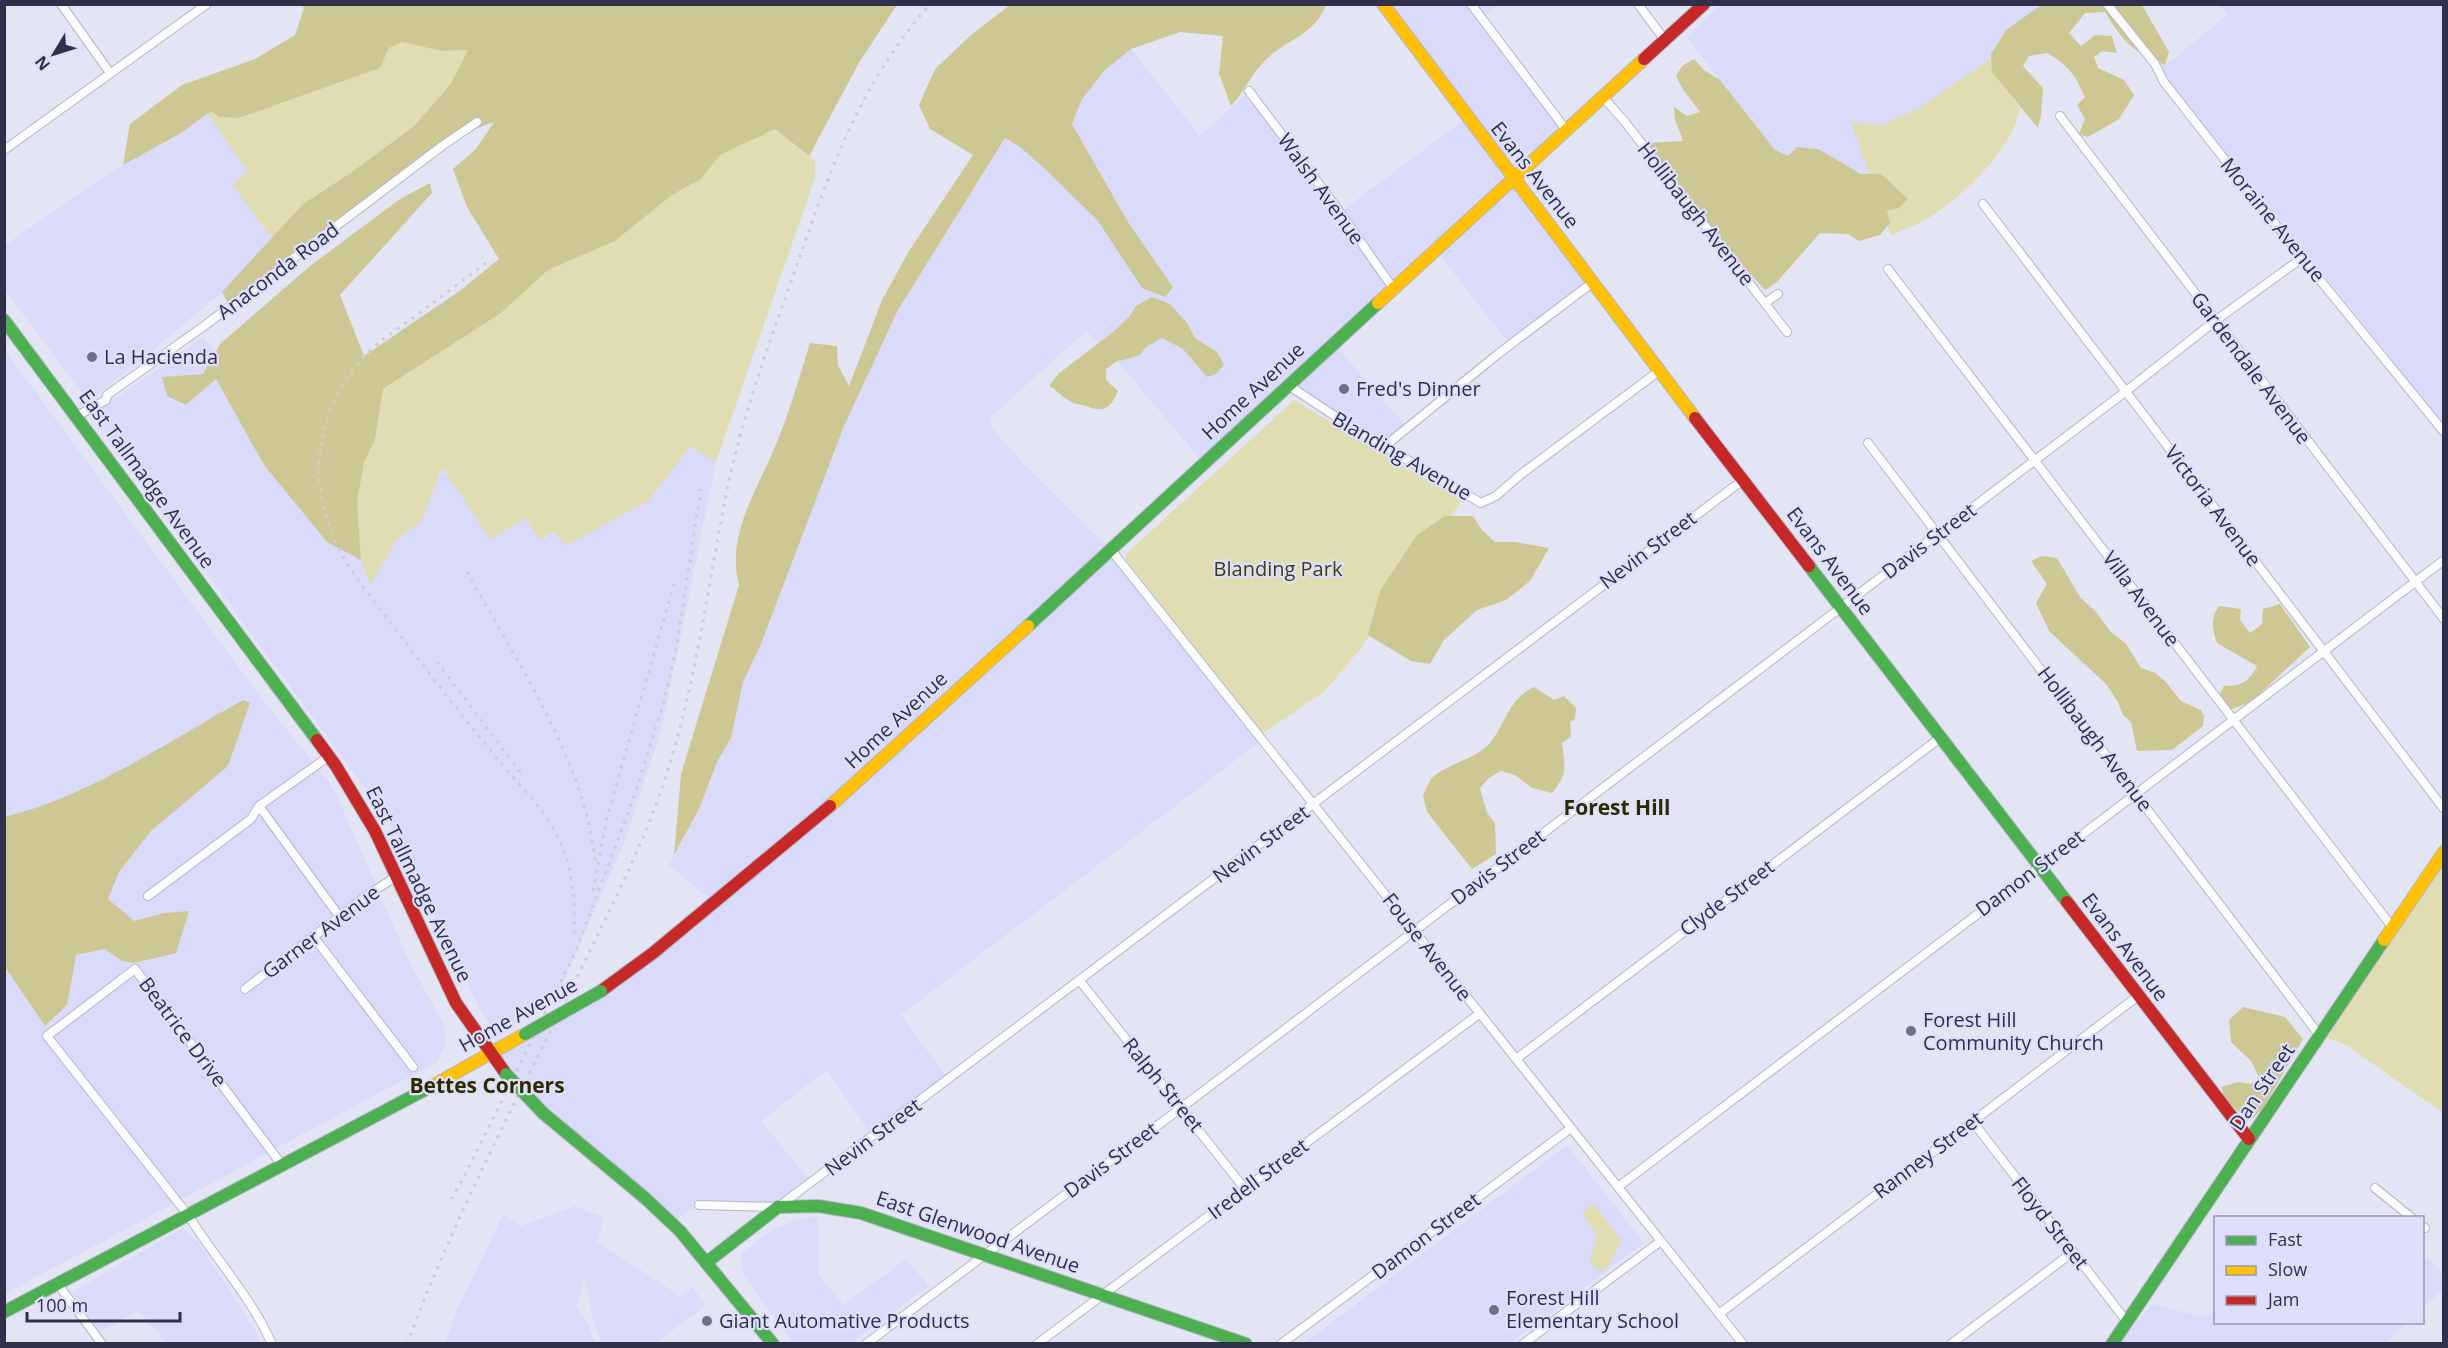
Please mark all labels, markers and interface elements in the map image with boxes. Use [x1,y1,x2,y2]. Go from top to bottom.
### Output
north arrow [24,24,84,84]
text: N [30,51,55,75]
street label: Evans Avenue [1485,116,1586,234]
street label: Walsh Avenue [1272,128,1371,250]
street label: Hollibaugh Avenue [1632,136,1761,291]
street label: Moraine Avenue [2215,152,2332,288]
street label: Anaconda Road [211,216,344,325]
street label: Gardendale Avenue [2185,286,2318,449]
street label: Home Avenue [1195,336,1310,445]
place label: La Hacienda [104,343,218,370]
marker: La Hacienda [85,350,99,364]
place label: Fred's Dinner [1356,375,1481,402]
marker: Fred's Dinner [1337,382,1351,396]
street label: East Tallmadge Avenue [73,384,222,574]
street label: Blanding Avenue [1328,405,1477,506]
street label: Victoria Avenue [2159,440,2268,572]
street label: Davis Street [1876,496,1981,585]
street label: Evans Avenue [1781,501,1880,620]
street label: Nevin Street [1594,504,1702,595]
street label: Villa Avenue [2097,545,2186,652]
park label: Blanding Park [1214,555,1343,582]
street label: Hollibaugh Avenue [2032,660,2159,817]
street label: Home Avenue [838,665,953,774]
street label: East Tallmadge Avenue [360,781,479,986]
district label: Forest Hill [1564,793,1670,821]
street label: Nevin Street [1207,798,1315,889]
street label: Davis Street [1445,822,1550,911]
street label: Damon Street [1970,823,2090,922]
street label: Clyde Street [1674,853,1780,942]
street label: Garner Avenue [257,879,385,985]
street label: Fouse Avenue [1377,887,1478,1006]
street label: Evans Avenue [2076,887,2175,1006]
street label: Beatrice Drive [133,971,233,1092]
street label: Home Avenue [454,971,582,1058]
place label: Forest Hill Community Church [1923,1006,2104,1056]
marker: Forest Hill Community Church [1904,1024,1918,1038]
street label: Ralph Street [1117,1032,1210,1138]
street label: Dan Street [2223,1038,2300,1135]
district label: Bettes Corners [409,1071,565,1099]
street label: Nevin Street [819,1091,927,1182]
street label: Ranney Street [1868,1105,1988,1205]
street label: Davis Street [1058,1115,1163,1204]
street label: Iredell Street [1202,1132,1314,1225]
street label: Floyd Street [2006,1171,2095,1275]
street label: East Glenwood Avenue [873,1184,1084,1279]
street label: Damon Street [1366,1186,1486,1285]
legend [2214,1216,2424,1324]
text: Fast [2268,1227,2302,1251]
text: Slow [2268,1257,2307,1281]
place label: Forest Hill Elementary School [1506,1284,1679,1334]
scale bar [27,1285,180,1323]
text: Jam [2266,1287,2300,1311]
text: 100 m [36,1293,88,1317]
marker: Forest Hill Elementary School [1487,1303,1501,1317]
place label: Giant Automative Products [719,1307,970,1334]
marker: Giant Automative Products [700,1314,714,1328]

